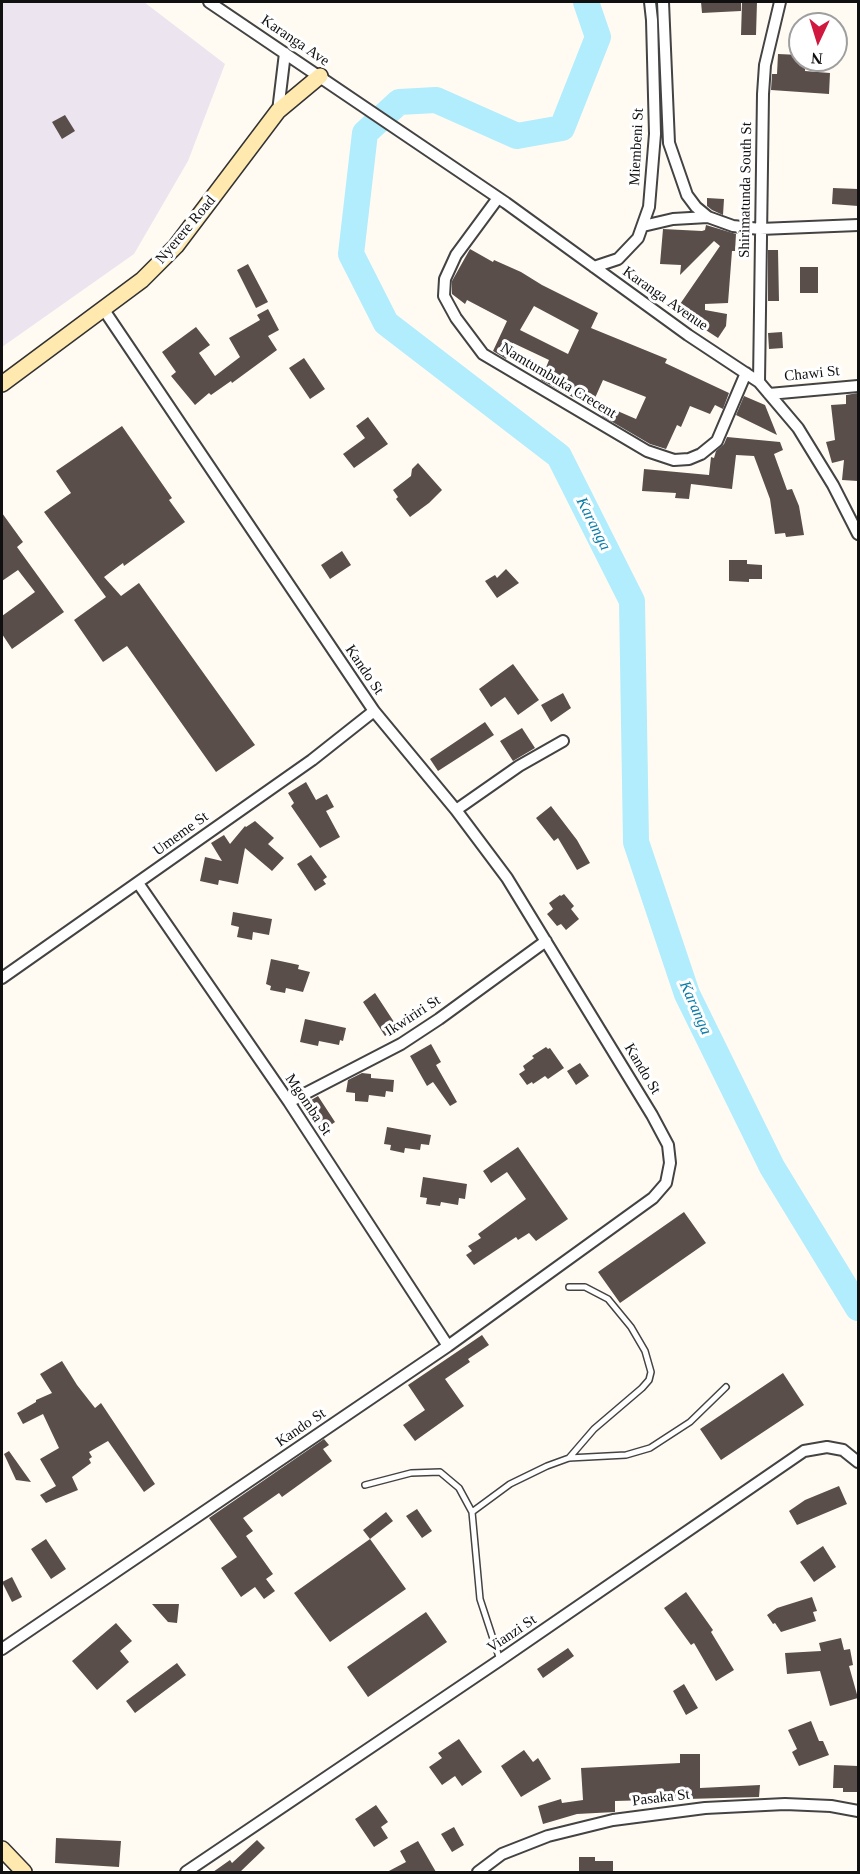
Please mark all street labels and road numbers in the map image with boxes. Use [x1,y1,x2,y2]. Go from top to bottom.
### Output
street label: Karanga Ave [257,12,333,70]
street label: Miembeni St [626,108,648,186]
street label: Shirimatunda South St [736,122,756,258]
street label: Nyerere Road [152,192,220,268]
street label: Karanga Avenue [619,263,711,335]
street label: Namtumbuka Crecent [497,339,619,423]
street label: Chawi St [783,362,841,386]
street label: Kando St [341,642,387,698]
street label: Umeme St [150,808,212,860]
street label: Ikwiriri St [382,992,444,1040]
street label: Kando St [620,1040,664,1098]
street label: Mgomba St [281,1071,335,1139]
street label: Kando St [273,1405,329,1451]
street label: Vianzi St [484,1611,540,1657]
street label: Pasaka St [631,1786,691,1810]

